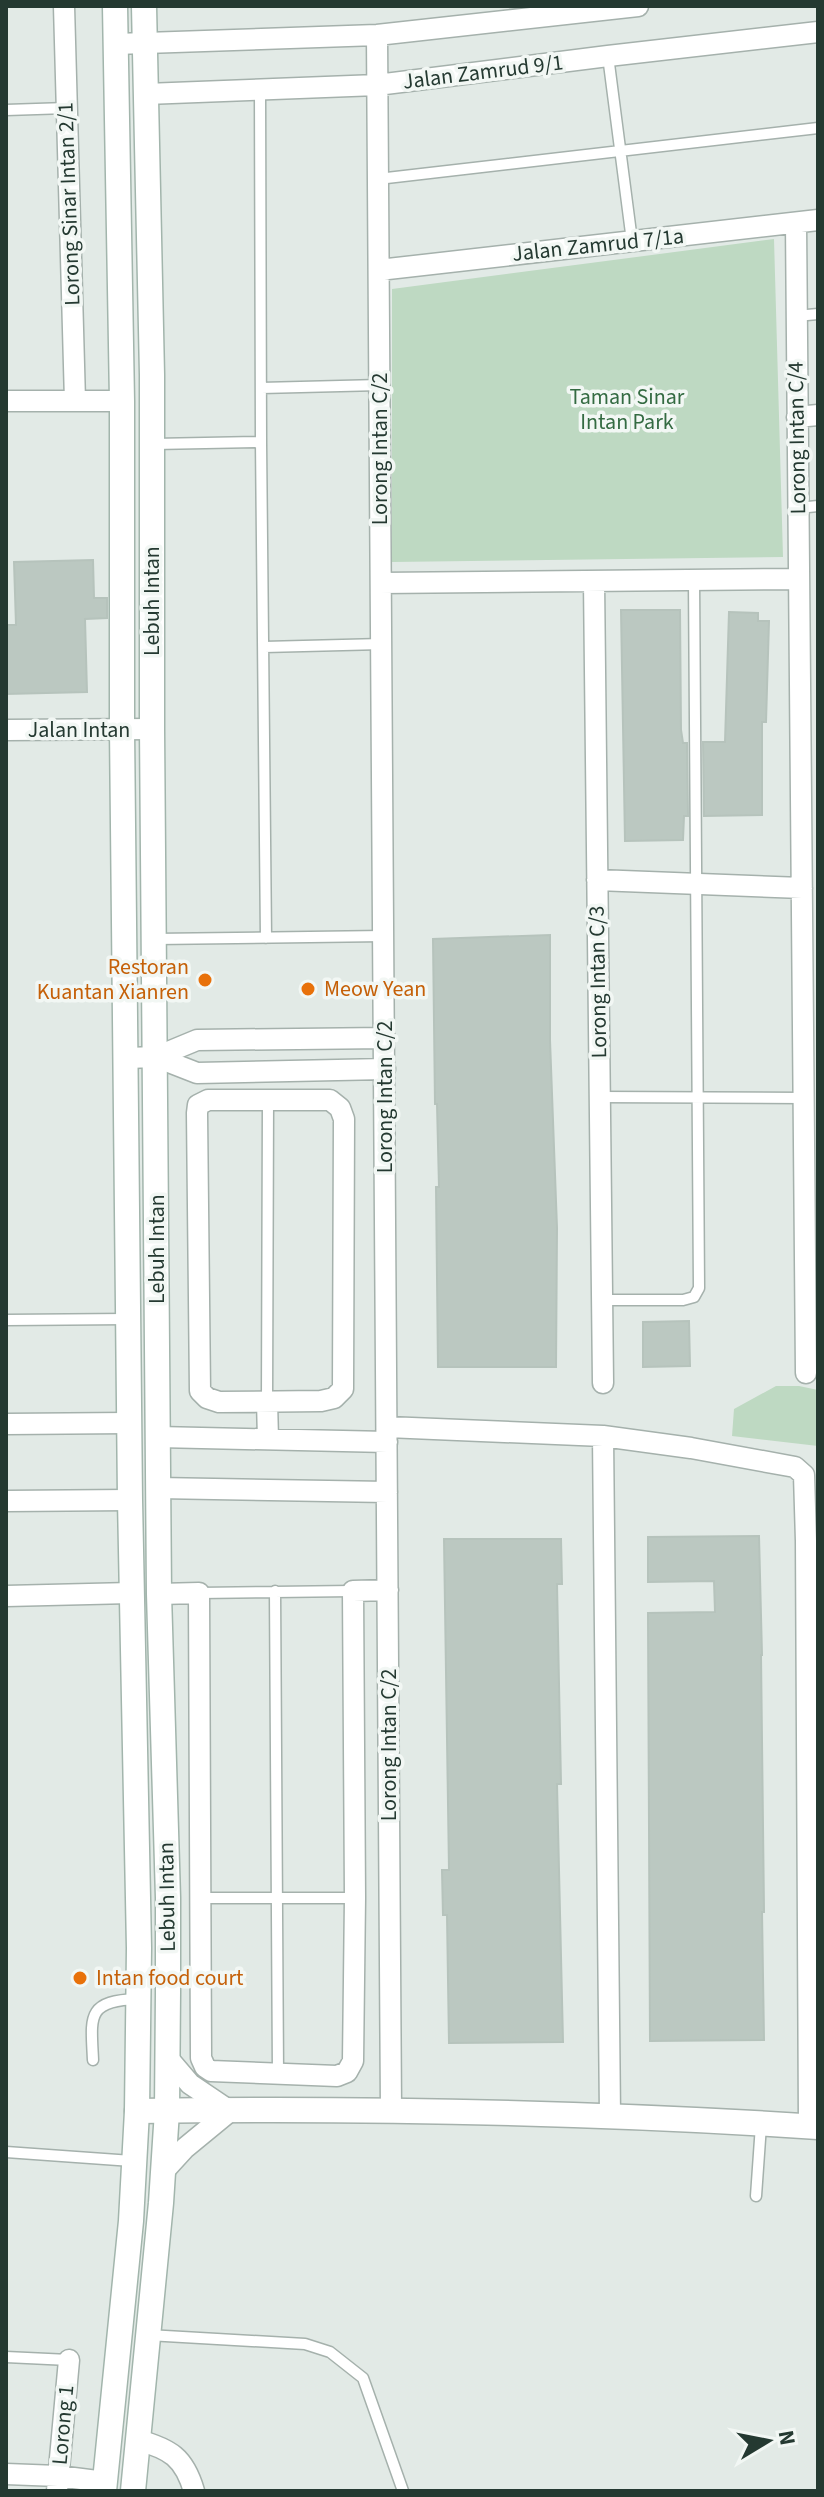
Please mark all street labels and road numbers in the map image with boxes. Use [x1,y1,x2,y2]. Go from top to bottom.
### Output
street label: Jalan Zamrud 9/1 [401,46,565,98]
street label: Lorong Sinar Intan 2/1 [49,102,89,306]
street label: Jalan Zamrud 7/1a [511,220,685,270]
street label: Lorong Intan C/4 [780,361,814,515]
street label: Lorong Intan C/2 [364,373,396,525]
street label: Lebuh Intan [136,546,168,656]
street label: Jalan Intan [28,714,130,746]
street label: Lorong Intan C/3 [581,905,615,1059]
street label: Lorong Intan C/2 [369,1021,401,1173]
street label: Lebuh Intan [141,1194,173,1304]
street label: Lorong Intan C/2 [373,1669,405,1821]
street label: Lebuh Intan [150,1842,184,1952]
street label: Lorong 1 [44,2384,82,2466]

